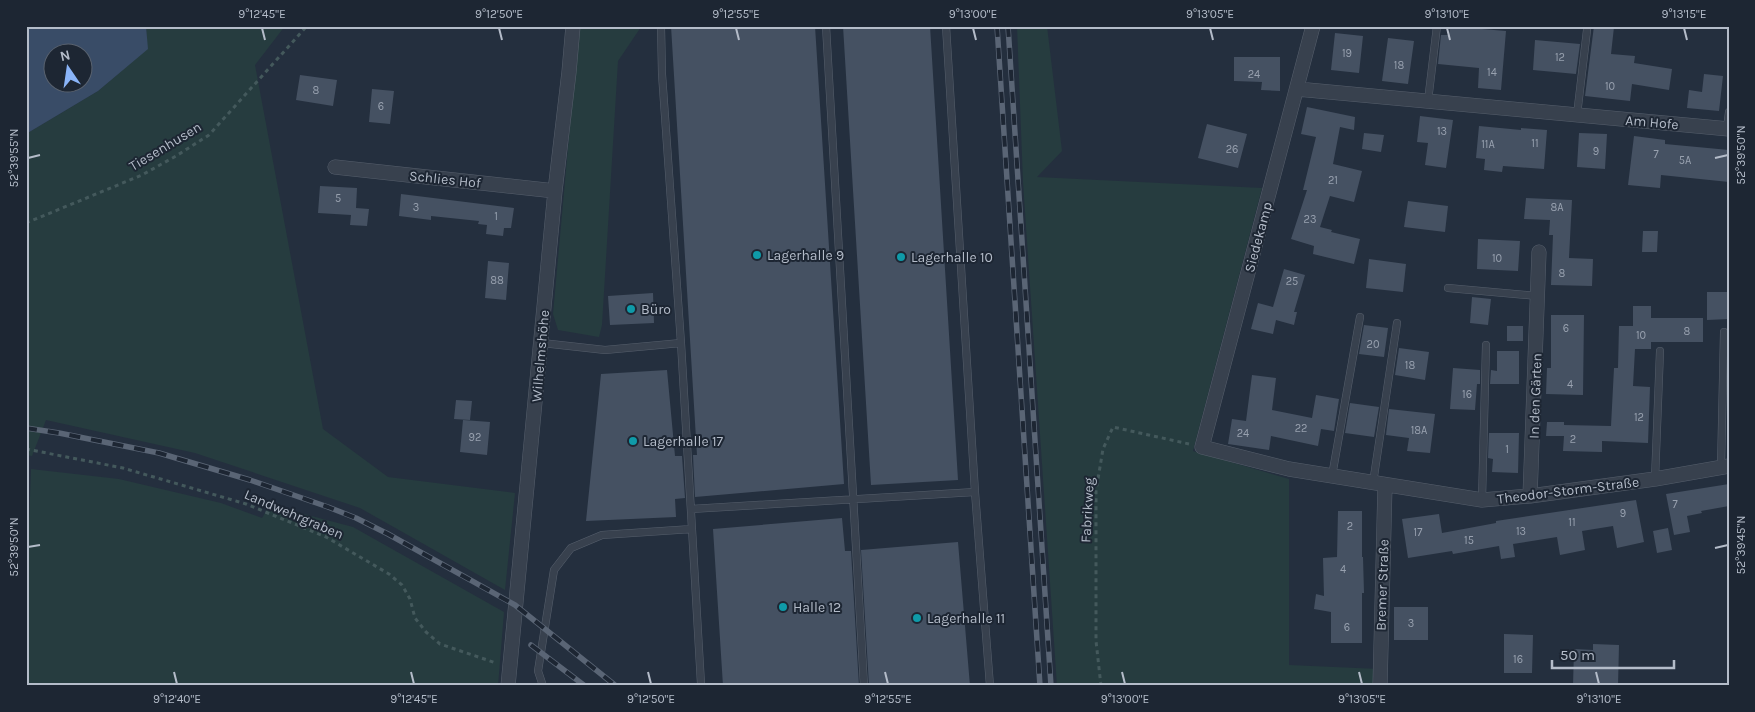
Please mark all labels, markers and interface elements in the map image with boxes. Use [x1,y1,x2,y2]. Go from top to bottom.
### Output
text: 9°12'45"E [238,7,286,21]
text: 9°12'50"E [475,7,523,21]
text: 9°12'55"E [712,7,760,21]
text: 9°13'00"E [949,7,997,21]
text: 9°13'05"E [1186,7,1234,21]
text: 9°13'10"E [1424,7,1470,21]
text: 9°13'15"E [1662,7,1706,21]
north arrow [42,42,92,92]
text: N [58,46,72,65]
house number: 19 [1342,47,1352,60]
house number: 12 [1555,51,1565,64]
house number: 18 [1394,59,1404,72]
house number: 14 [1487,66,1497,79]
house number: 24 [1248,68,1260,81]
house number: 10 [1605,80,1615,93]
house number: 8 [313,84,320,97]
house number: 6 [378,100,384,113]
street label: Am Hofe [1625,112,1679,133]
street label: Tiesenhusen [126,118,204,175]
house number: 13 [1437,125,1447,138]
text: 52°39'50"N [1734,125,1748,185]
text: 52°39'55"N [7,129,21,187]
house number: 11 [1531,137,1539,150]
house number: 11A [1481,138,1495,151]
house number: 26 [1226,143,1238,156]
house number: 9 [1593,145,1599,158]
house number: 7 [1653,148,1659,161]
house number: 5A [1679,154,1692,167]
street label: Schlies Hof [408,167,482,192]
house number: 21 [1328,174,1338,187]
house number: 5 [335,192,341,205]
street label: Siedekamp [1241,200,1276,274]
house number: 3 [413,201,419,214]
house number: 8A [1550,201,1564,214]
house number: 1 [494,210,498,223]
house number: 23 [1304,213,1316,226]
place label: Lagerhalle 9 [767,247,844,264]
marker: Lagerhalle 9 [751,249,763,261]
place label: Lagerhalle 10 [911,249,993,266]
marker: Lagerhalle 10 [895,251,907,263]
house number: 10 [1492,252,1502,265]
house number: 8 [1559,267,1566,280]
house number: 88 [490,274,504,287]
house number: 25 [1286,275,1298,288]
place label: Büro [641,301,671,318]
marker: Büro [625,303,637,315]
street label: Wilhelmshöhe [528,309,553,403]
house number: 6 [1563,322,1569,335]
house number: 8 [1684,325,1691,338]
house number: 10 [1636,329,1646,342]
house number: 20 [1367,338,1379,351]
street label: In den Gärten [1526,353,1545,439]
house number: 18 [1405,359,1415,372]
house number: 4 [1567,378,1573,391]
house number: 16 [1462,388,1472,401]
house number: 12 [1634,411,1644,424]
house number: 22 [1295,422,1307,435]
house number: 18A [1411,424,1428,437]
house number: 24 [1237,427,1249,440]
house number: 92 [469,431,481,444]
place label: Lagerhalle 17 [643,433,724,450]
house number: 2 [1570,433,1576,446]
marker: Lagerhalle 17 [627,435,639,447]
house number: 1 [1505,443,1509,456]
street label: Theodor-Storm-Straße [1496,473,1640,508]
street label: Fabrikweg [1077,477,1098,543]
street label: Landwehrgraben [242,486,346,543]
house number: 7 [1672,498,1678,511]
house number: 9 [1620,507,1626,520]
house number: 11 [1568,516,1576,529]
text: 52°39'45"N [1734,516,1748,574]
text: 52°39'50"N [7,517,21,577]
house number: 2 [1347,520,1353,533]
house number: 13 [1516,525,1526,538]
house number: 17 [1414,526,1422,539]
house number: 15 [1464,534,1474,547]
street label: Bremer Straße [1372,539,1393,631]
house number: 4 [1340,563,1346,576]
place label: Halle 12 [793,599,841,616]
marker: Halle 12 [777,601,789,613]
place label: Lagerhalle 11 [927,610,1005,627]
marker: Lagerhalle 11 [911,612,923,624]
house number: 3 [1408,617,1414,630]
house number: 6 [1344,621,1350,634]
scale bar [1552,637,1675,669]
text: 50 m [1560,646,1595,664]
house number: 16 [1513,653,1523,666]
text: 9°12'40"E [153,692,201,706]
text: 9°12'45"E [390,692,438,706]
text: 9°12'50"E [627,692,675,706]
text: 9°12'55"E [864,692,912,706]
text: 9°13'00"E [1101,692,1149,706]
text: 9°13'05"E [1338,692,1386,706]
text: 9°13'10"E [1576,692,1622,706]

